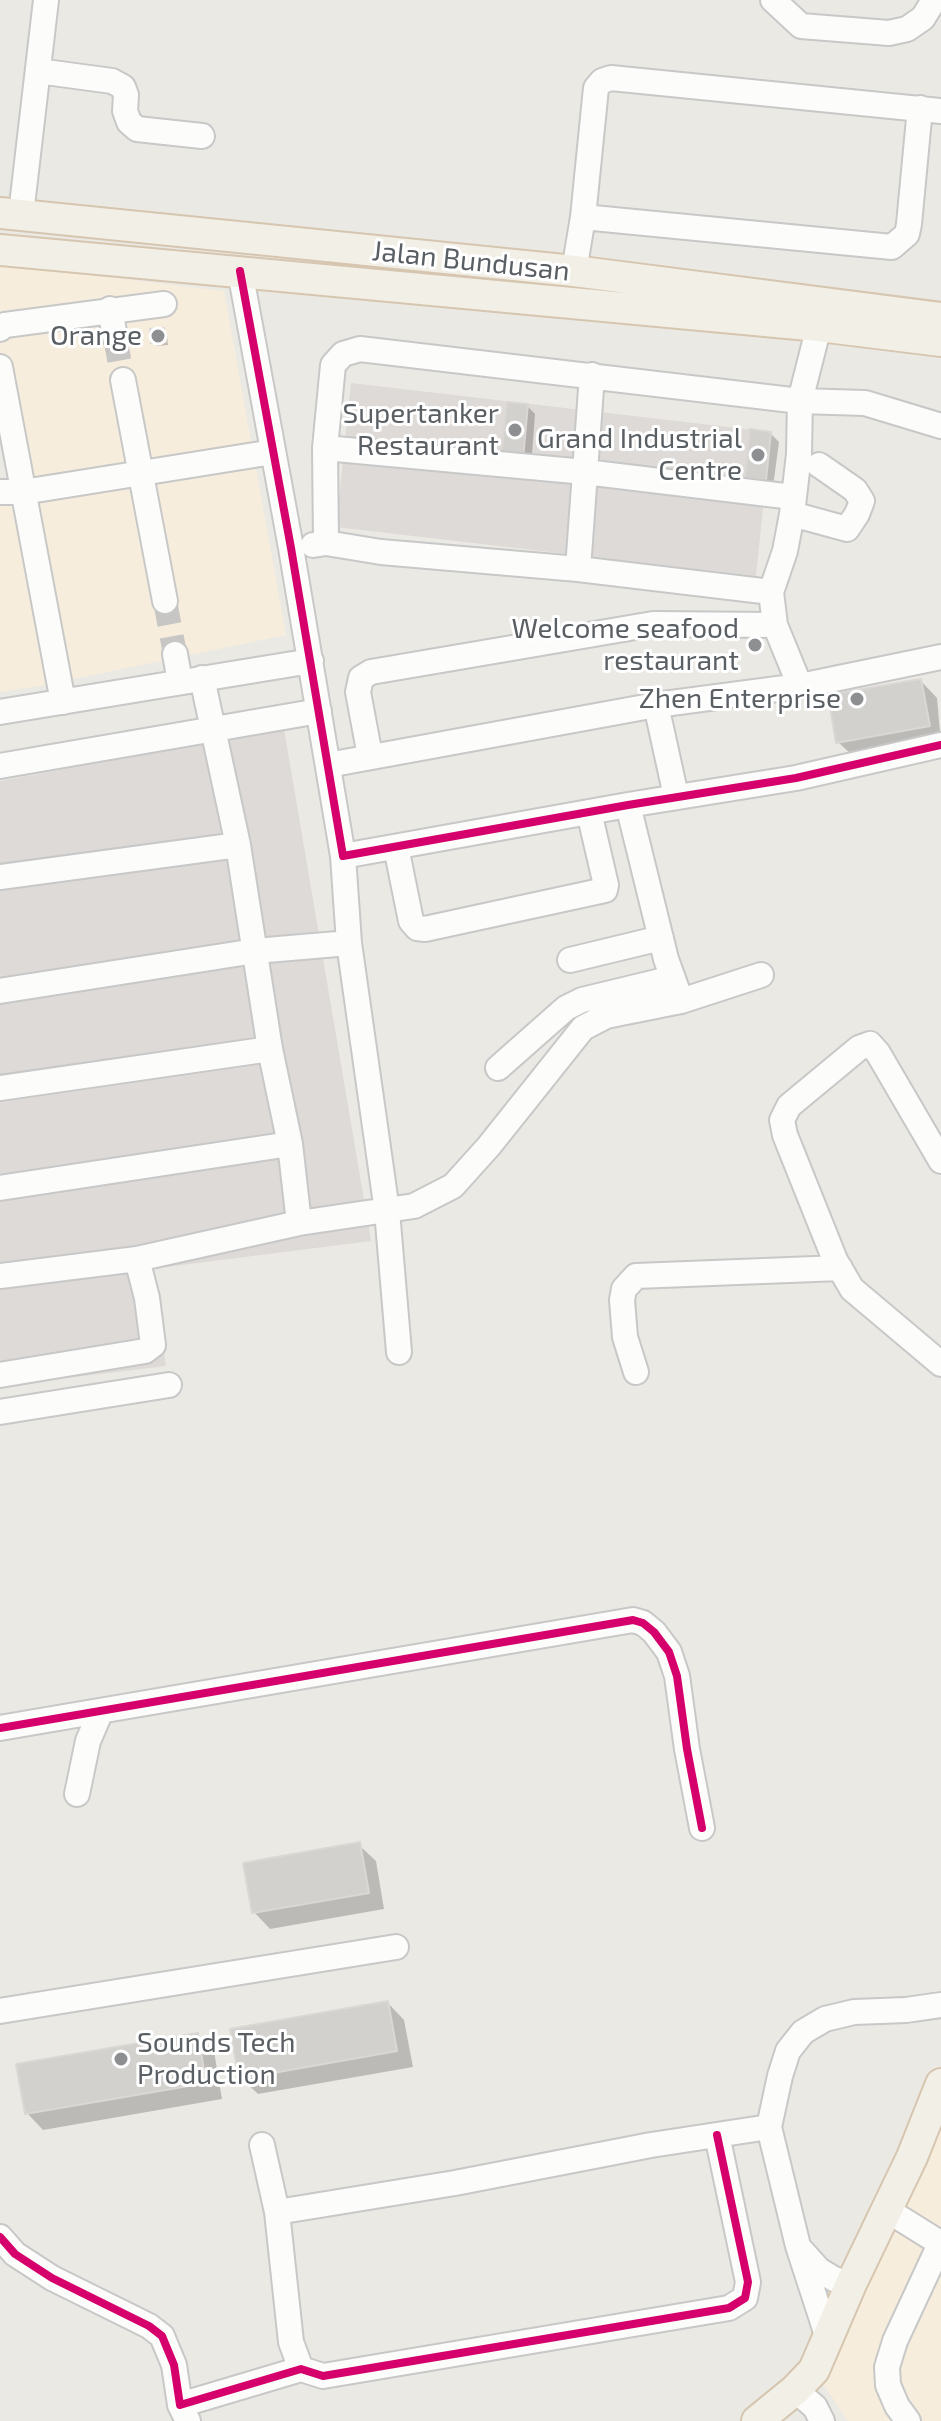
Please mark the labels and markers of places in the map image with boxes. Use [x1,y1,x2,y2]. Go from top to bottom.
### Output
place label: Orange [50,319,142,353]
marker: Orange [149,327,167,345]
place label: Supertanker Restaurant [342,397,499,463]
marker: Supertanker Restaurant [506,421,524,439]
place label: Grand Industrial Centre [537,422,742,488]
marker: Grand Industrial Centre [749,446,767,464]
place label: Welcome seafood restaurant [512,612,739,678]
marker: Welcome seafood restaurant [746,636,764,654]
place label: Zhen Enterprise [639,682,841,716]
marker: Zhen Enterprise [848,690,866,708]
place label: Sounds Tech Production [137,2026,295,2092]
marker: Sounds Tech Production [112,2050,130,2068]

